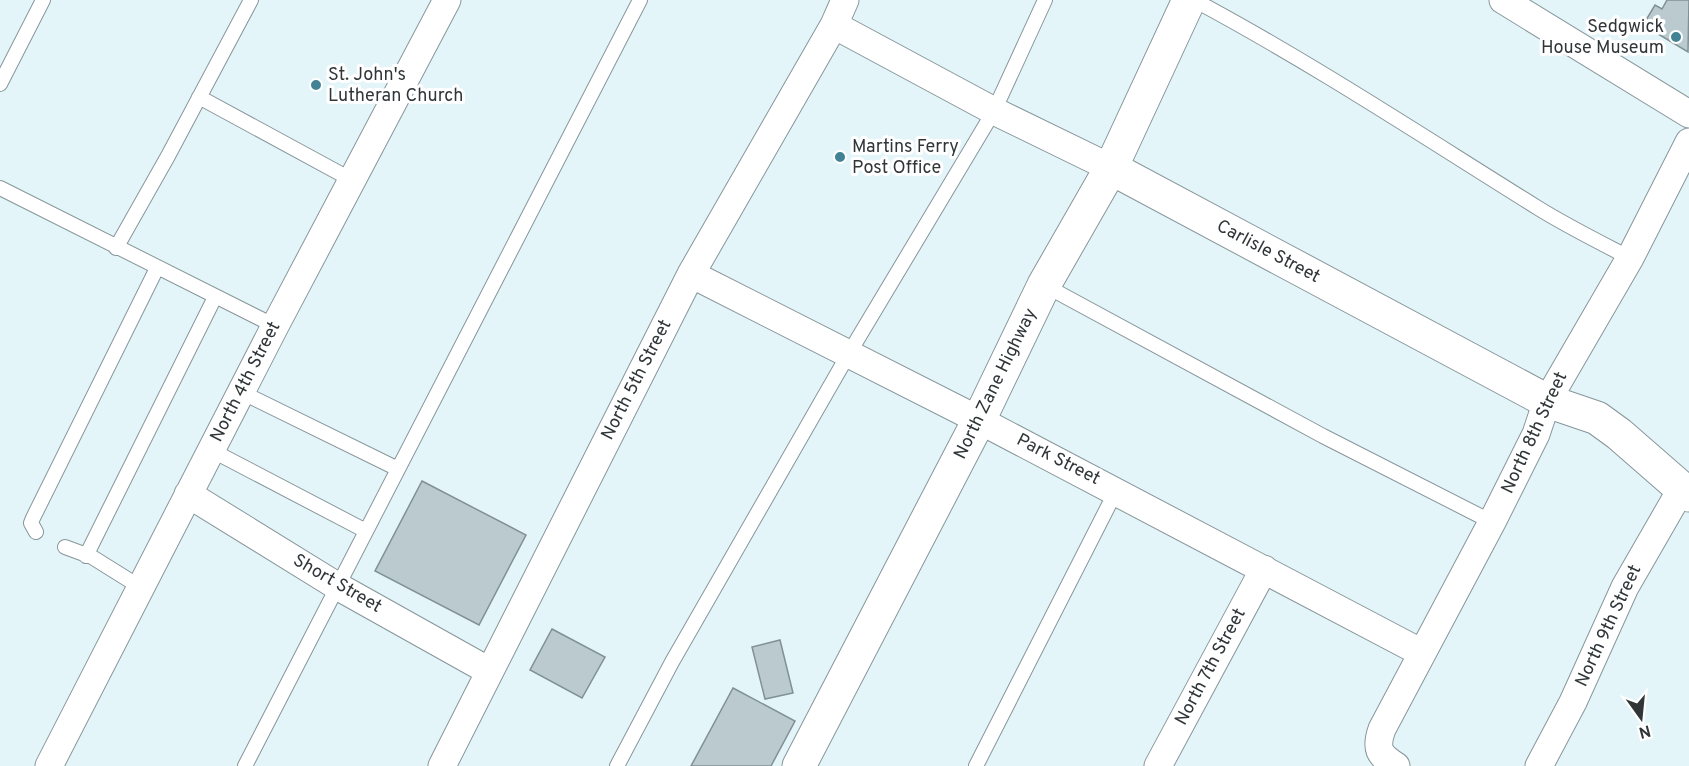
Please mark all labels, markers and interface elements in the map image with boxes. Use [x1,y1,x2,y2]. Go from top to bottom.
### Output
place label: Sedgwick House Museum [1541,16,1664,60]
marker: Sedgwick House Museum [1669,30,1683,44]
place label: St. John's Lutheran Church [328,64,463,108]
marker: St. John's Lutheran Church [309,78,323,92]
place label: Martins Ferry Post Office [852,136,959,180]
marker: Martins Ferry Post Office [833,150,847,164]
street label: Carlisle Street [1212,215,1324,289]
street label: North Zane Highway [949,305,1043,463]
street label: North 5th Street [597,316,677,444]
street label: North 4th Street [206,318,286,446]
street label: North 8th Street [1497,368,1573,498]
street label: Park Street [1012,429,1104,491]
street label: Short Street [288,549,386,619]
street label: North 9th Street [1571,561,1647,691]
street label: North 7th Street [1170,605,1252,729]
north arrow [1611,688,1671,748]
text: N [1636,719,1653,742]

